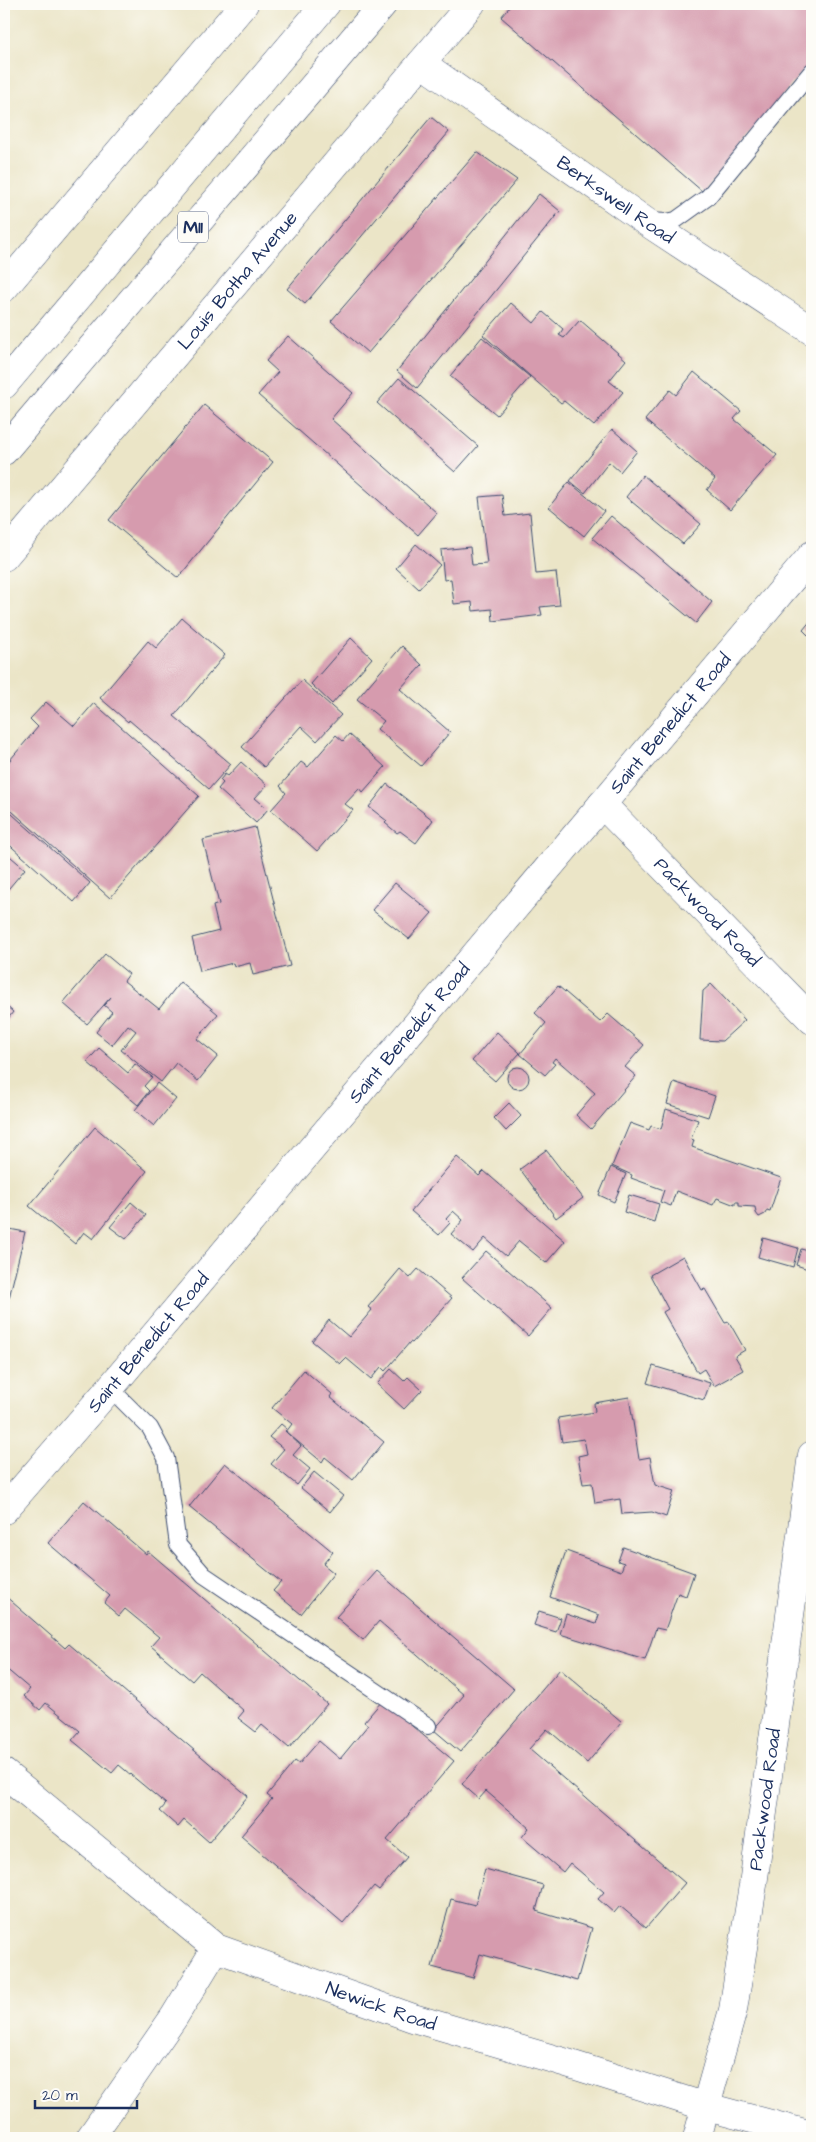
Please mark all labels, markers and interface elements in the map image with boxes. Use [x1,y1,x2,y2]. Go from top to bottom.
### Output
street label: Berkswell Road [551,149,680,251]
street label: Louis Botha Avenue [171,205,304,356]
road number: M11 [178,212,208,242]
street label: Saint Benedict Road [603,647,738,799]
street label: Packwood Road [648,851,767,973]
street label: Saint Benedict Road [342,956,477,1109]
street label: Saint Benedict Road [81,1266,216,1419]
street label: Packwood Road [742,1726,788,1872]
street label: Newick Road [322,1975,440,2038]
scale bar [35,2077,138,2109]
text: 20 m [42,2085,78,2106]

